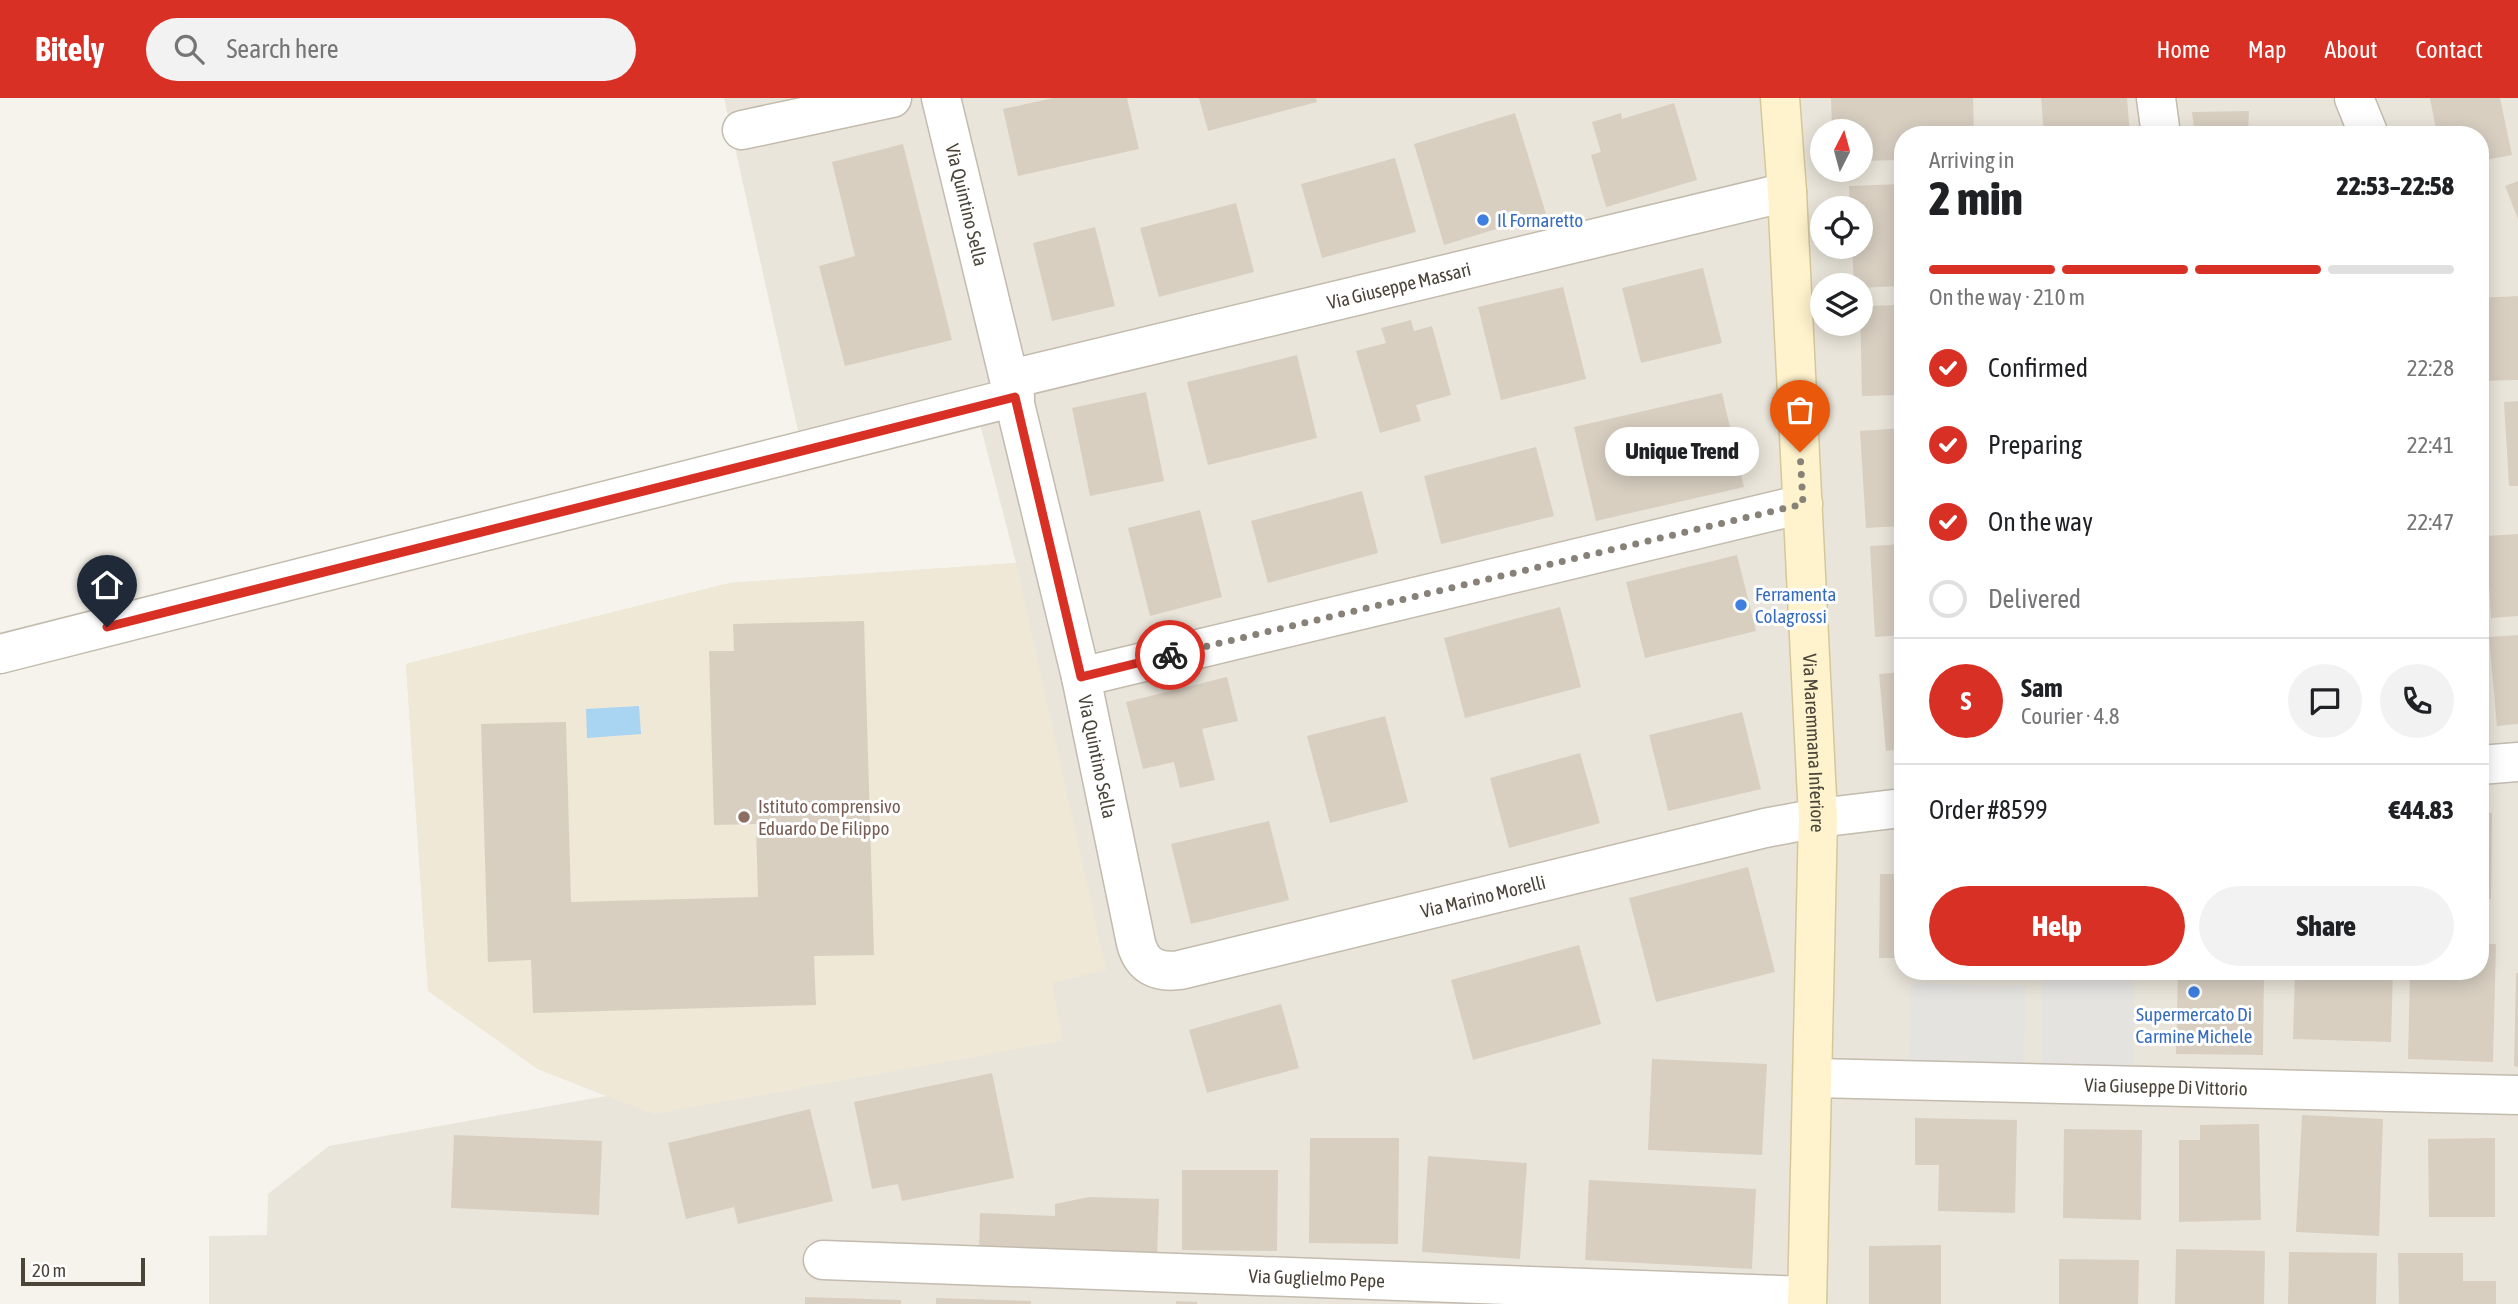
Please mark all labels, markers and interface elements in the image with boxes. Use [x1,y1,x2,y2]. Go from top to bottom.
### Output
search box [146,18,636,81]
text: Bitely [35,30,104,68]
icon: search [170,30,208,68]
text: Search here [226,34,339,64]
text: Home [2156,36,2210,63]
text: Map [2248,36,2286,63]
text: About [2324,36,2377,63]
text: Contact [2415,36,2483,63]
north arrow [1810,119,1872,182]
map controls [1810,119,1873,336]
street label: Via Quintino Sella [941,141,992,268]
text: Arriving in [1929,147,2015,173]
text: 22:53–22:58 [2337,171,2454,201]
text: 2 min [1929,172,2023,225]
button: locate [1810,196,1873,259]
place label: Il Fornaretto [1497,209,1583,231]
marker: Il Fornaretto [1475,212,1491,228]
street label: Via Giuseppe Massari [1325,258,1473,313]
button: layers [1810,273,1873,336]
text: On the way · 210 m [1929,284,2085,310]
icon: check [1929,349,1967,387]
text: Confirmed [1988,353,2088,383]
text: 22:28 [2407,355,2454,381]
pin [1770,380,1830,452]
icon: bag [1781,391,1819,429]
icon: check [1929,426,1967,464]
callout: Unique Trend [1604,428,1758,476]
text: Preparing [1988,430,2082,460]
text: 22:41 [2407,432,2454,458]
text: Unique Trend [1625,438,1739,464]
icon: check [1929,503,1967,541]
text: On the way [1988,507,2093,537]
text: 22:47 [2407,509,2454,535]
pin [77,555,137,627]
icon: home [88,566,126,604]
place label: Ferramenta Colagrossi [1755,583,1836,627]
text: Delivered [1988,584,2081,614]
marker: Ferramenta Colagrossi [1733,597,1749,613]
courier [1135,620,1205,690]
icon: bike [1151,636,1189,674]
street label: Via Maremmana Inferiore [1799,653,1829,833]
button: chat [2288,664,2362,738]
button: phone [2380,664,2454,738]
text: Sam [2021,673,2063,703]
text: S [1961,686,1971,716]
street label: Via Quintino Sella [1074,693,1121,820]
text: Courier · 4.8 [2021,703,2120,729]
place label: Istituto comprensivo Eduardo De Filippo [758,795,901,839]
text: Order #8599 [1929,795,2048,825]
text: €44.83 [2389,795,2454,825]
marker: Istituto comprensivo Eduardo De Filippo [736,809,752,825]
street label: Via Marino Morelli [1418,871,1548,922]
button: Help [1929,886,2185,966]
button: Share [2199,886,2454,966]
marker: Supermercato Di Carmine Michele [2186,984,2202,1000]
place label: Supermercato Di Carmine Michele [2136,1003,2252,1047]
street label: Via Giuseppe Di Vittorio [2084,1074,2248,1099]
scale bar [21,1255,145,1287]
text: 20 m [32,1259,66,1281]
street label: Via Guglielmo Pepe [1248,1265,1385,1292]

